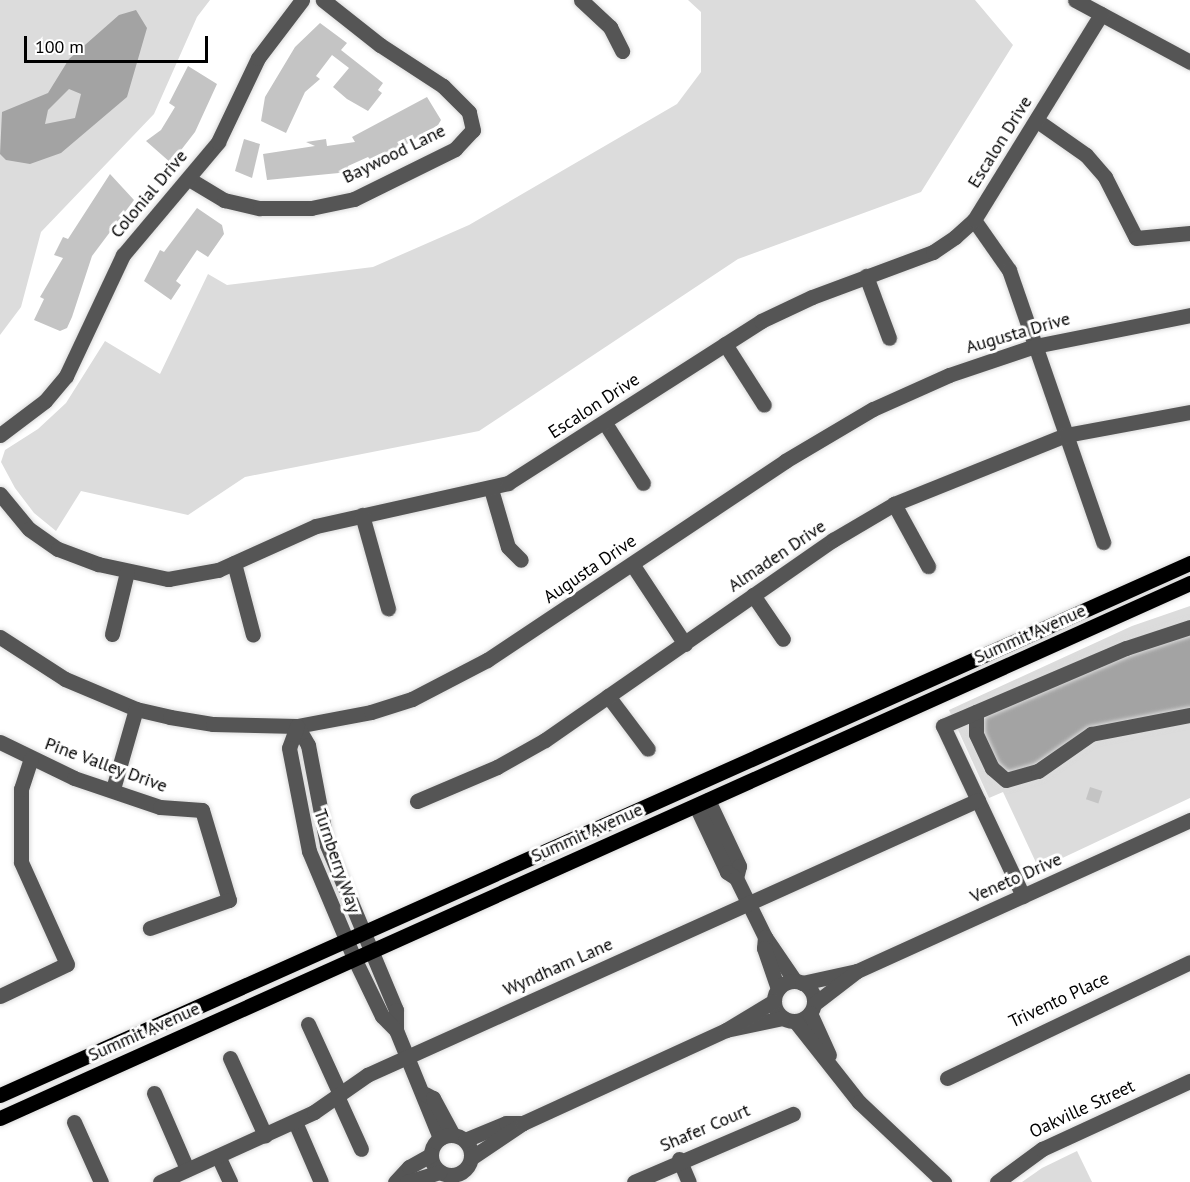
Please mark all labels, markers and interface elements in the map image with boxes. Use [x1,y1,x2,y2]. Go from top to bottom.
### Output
scale bar [27,24,212,62]
text: 100 m [35,35,84,58]
street label: Escalon Drive [963,92,1037,192]
street label: Baywood Lane [339,120,449,188]
street label: Colonial Drive [106,146,192,242]
street label: Augusta Drive [963,308,1073,358]
street label: Escalon Drive [544,369,644,443]
street label: Almaden Drive [724,515,830,597]
street label: Augusta Drive [539,530,641,608]
street label: Summit Avenue [971,600,1089,668]
street label: Pine Valley Drive [41,733,171,797]
street label: Summit Avenue [528,799,646,867]
street label: Turnberry Way [309,806,365,916]
street label: Veneto Drive [967,848,1065,908]
street label: Wyndham Lane [500,933,616,1001]
street label: Trivento Place [1006,967,1112,1033]
street label: Summit Avenue [85,998,203,1066]
street label: Oakville Street [1026,1075,1138,1143]
street label: Shafer Court [657,1099,753,1157]

